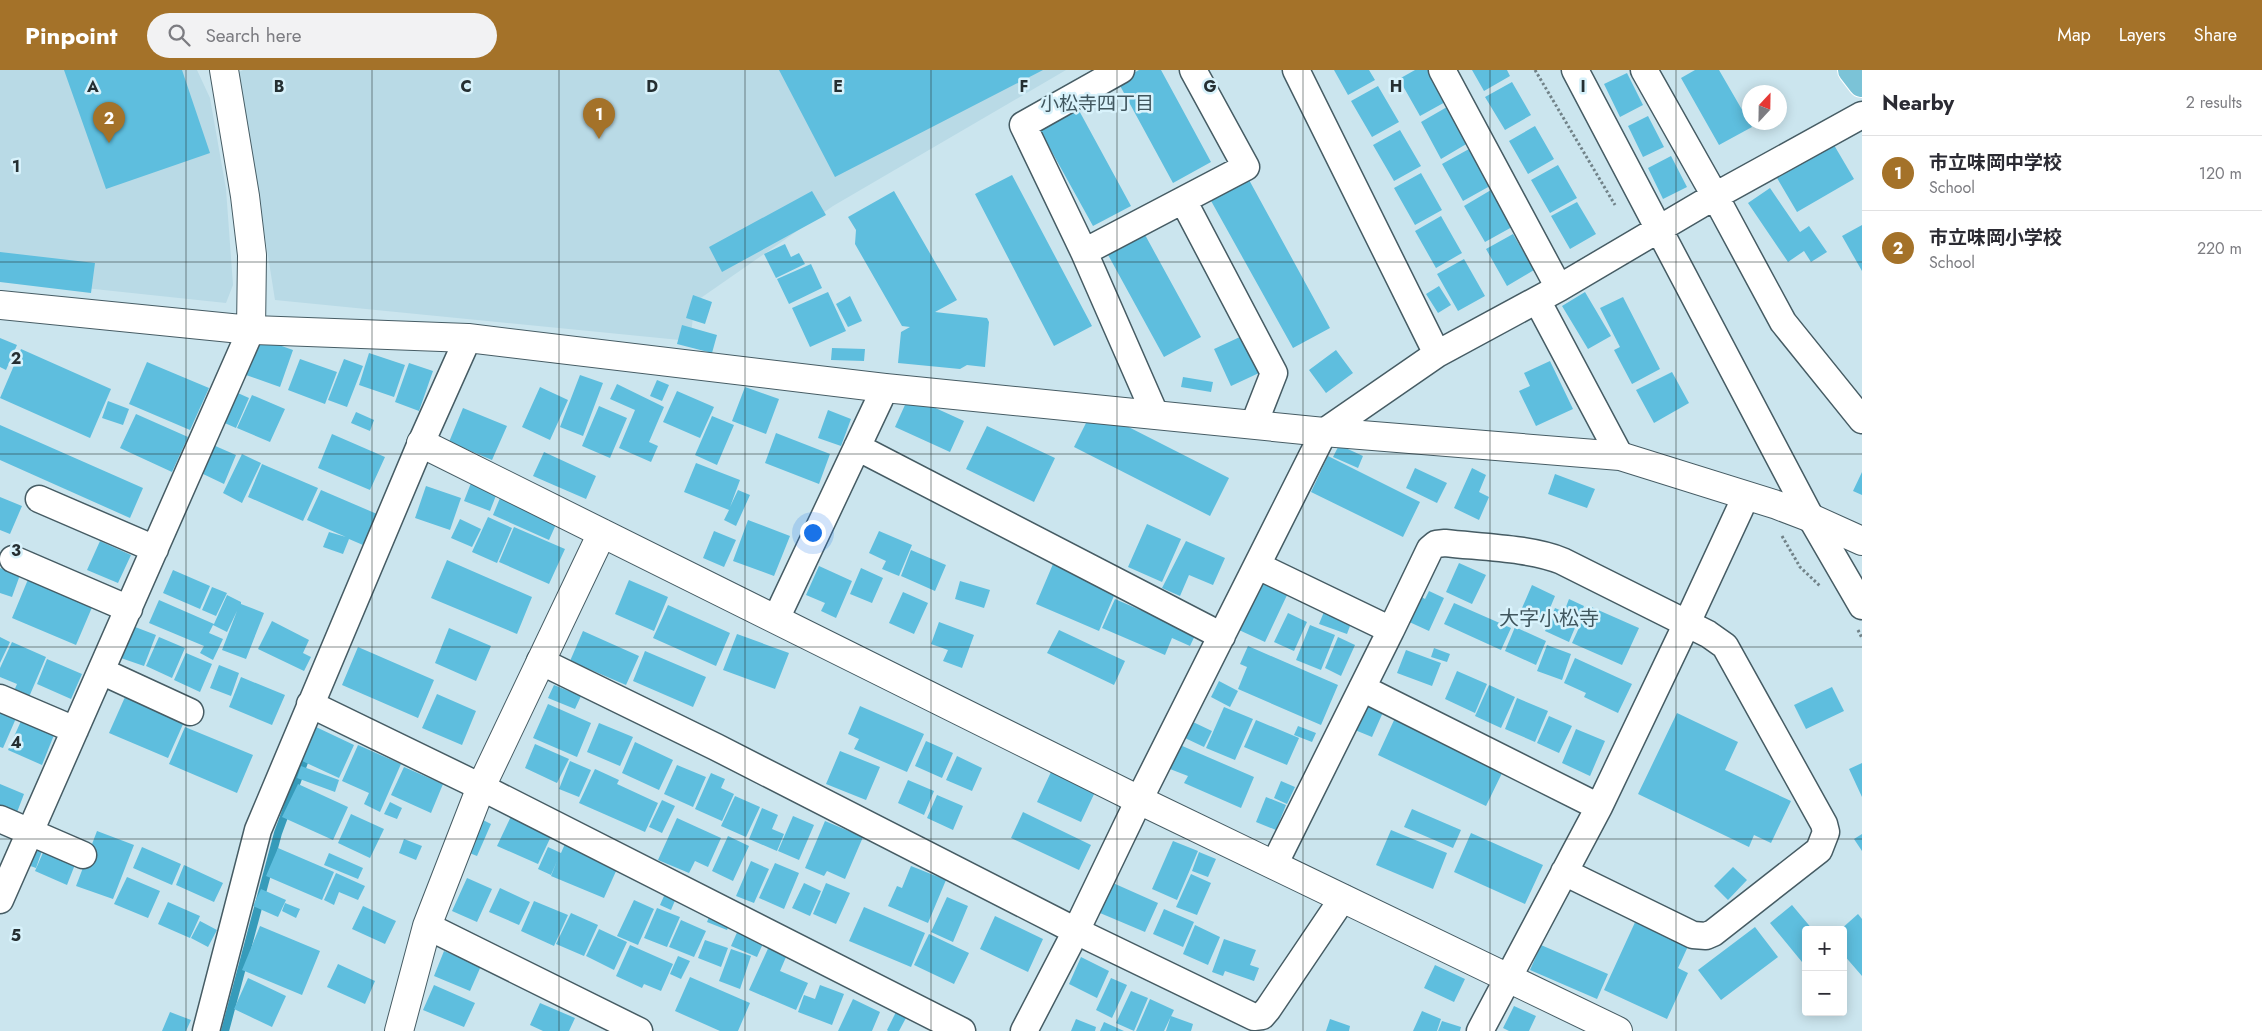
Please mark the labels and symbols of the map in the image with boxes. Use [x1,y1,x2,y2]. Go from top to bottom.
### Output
text: A [86,75,99,98]
text: B [274,75,284,98]
text: C [460,75,472,98]
text: D [646,75,658,98]
text: E [833,75,843,98]
text: F [1020,75,1028,98]
text: G [1203,75,1217,98]
text: H [1390,75,1402,98]
text: I [1580,75,1586,98]
north arrow [1742,85,1787,130]
district label: 小松寺四丁目 [1040,90,1154,117]
pin: 1 [583,98,615,139]
pin: 2 [93,102,125,143]
text: 1 [12,155,20,178]
text: 2 [11,347,21,370]
your location [800,520,826,546]
text: 3 [11,539,21,562]
district label: 大字小松寺 [1499,604,1599,633]
text: 4 [10,731,22,754]
text: 5 [11,924,21,947]

